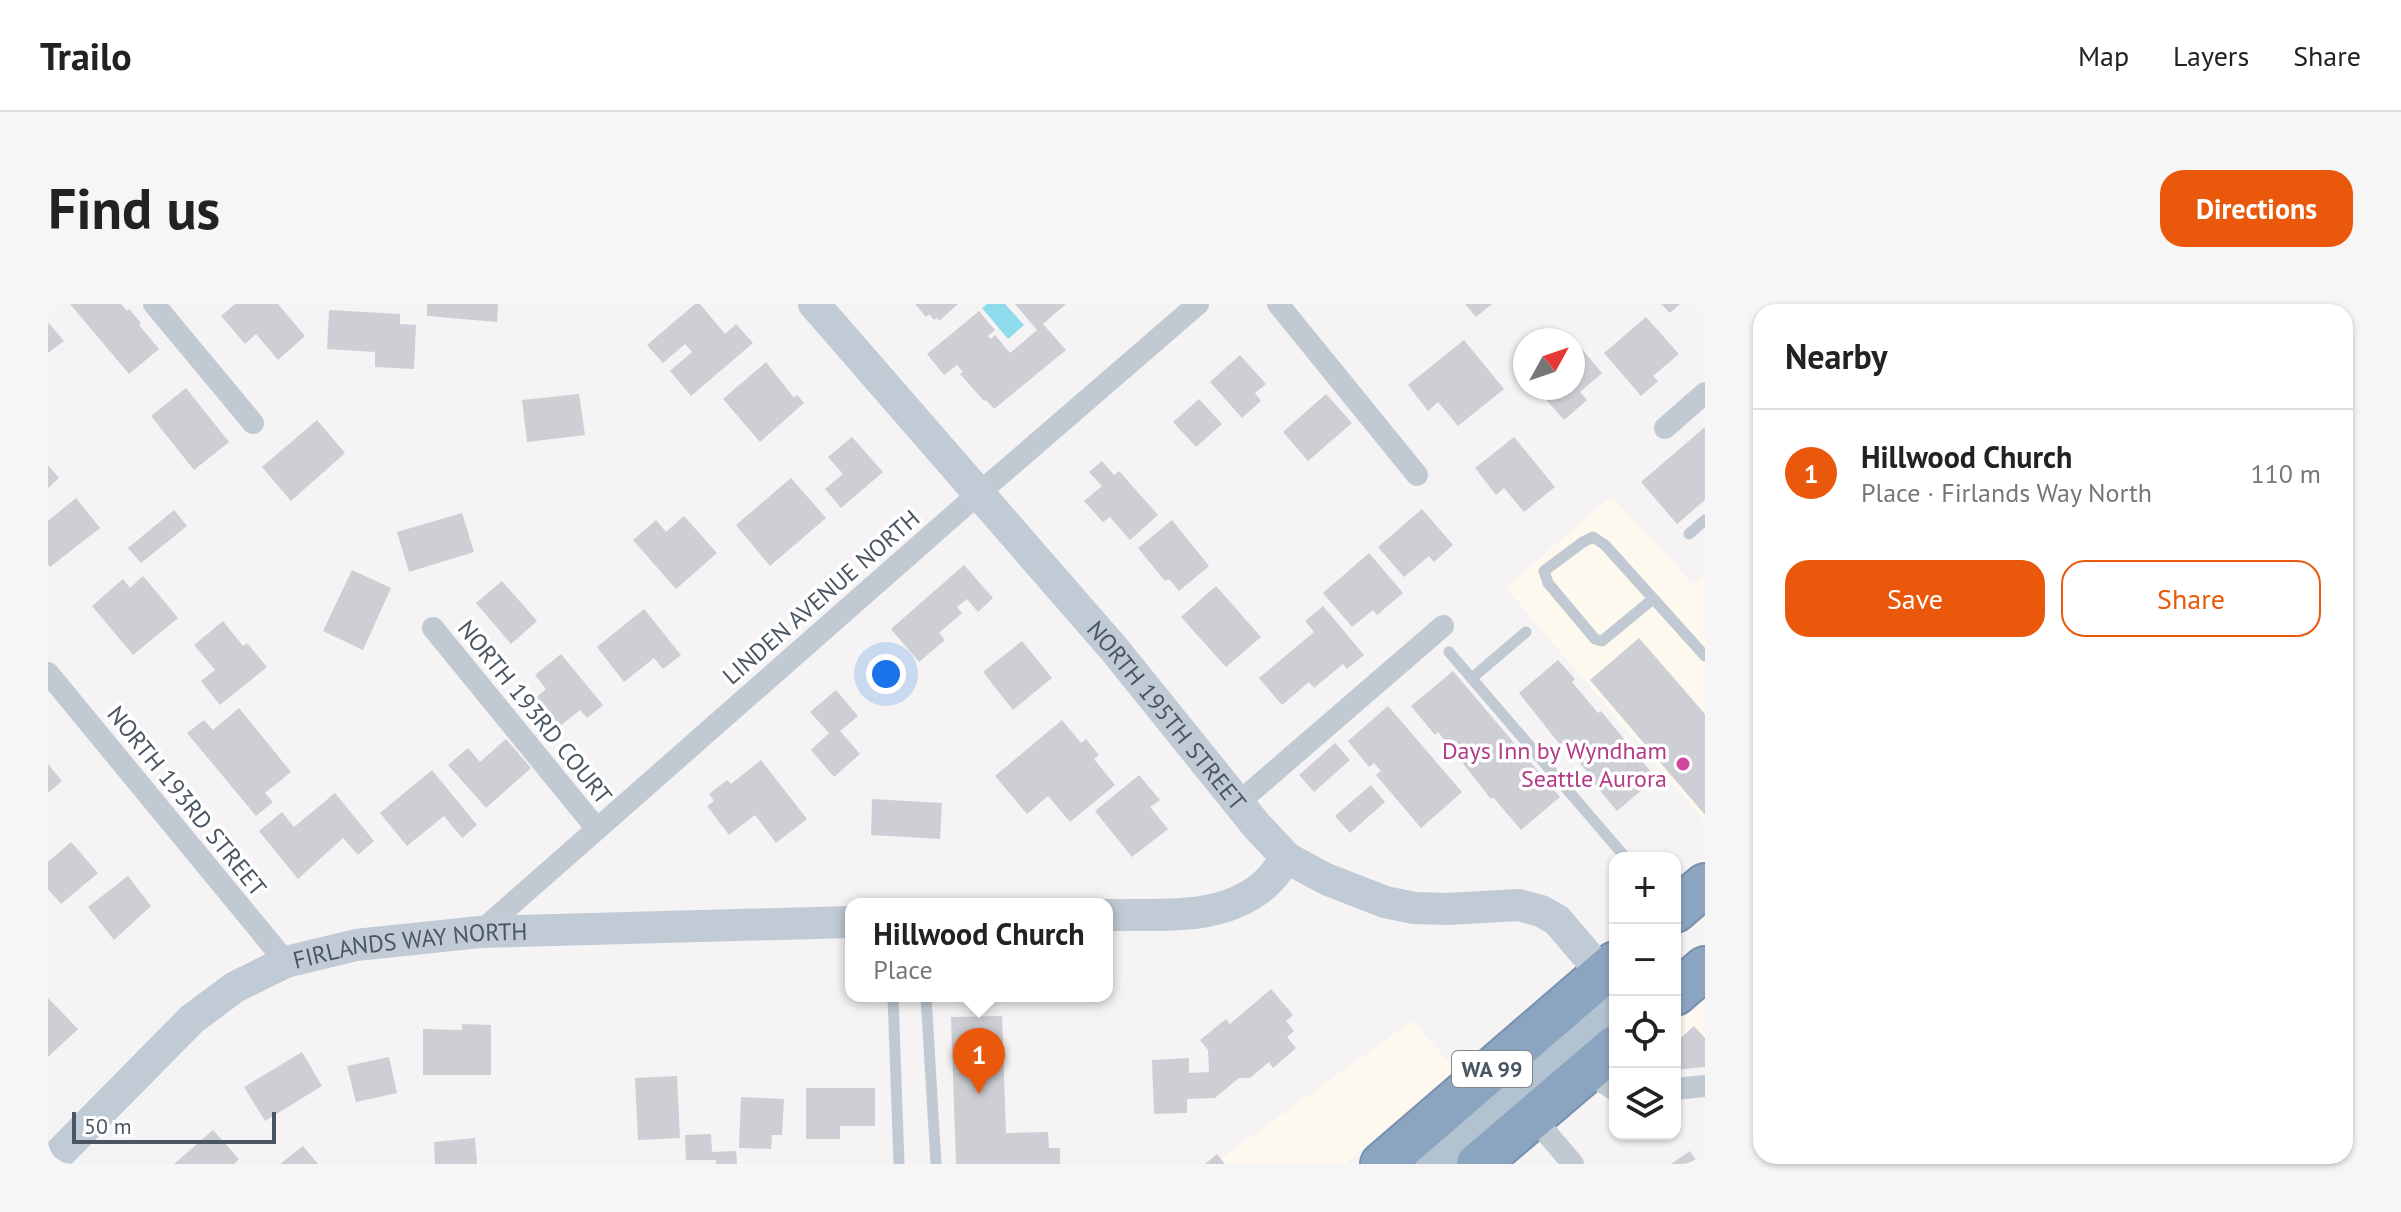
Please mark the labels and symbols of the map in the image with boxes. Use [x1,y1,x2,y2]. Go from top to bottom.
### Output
north arrow [1513,328,1585,400]
street label: LINDEN AVENUE NORTH [716,503,926,691]
street label: NORTH 193RD COURT [451,614,619,810]
street label: NORTH 195TH STREET [1081,614,1253,817]
your location [866,654,906,694]
street label: NORTH 193RD STREET [101,699,273,903]
place label: Days Inn by Wyndham Seattle Aurora [1442,735,1667,794]
marker: Days Inn by Wyndham Seattle Aurora [1674,755,1692,773]
street label: FIRLANDS WAY NORTH [290,915,528,975]
pin: 1 [953,1028,1005,1094]
road number: WA 99 [1452,1051,1532,1087]
scale bar [72,1108,276,1144]

